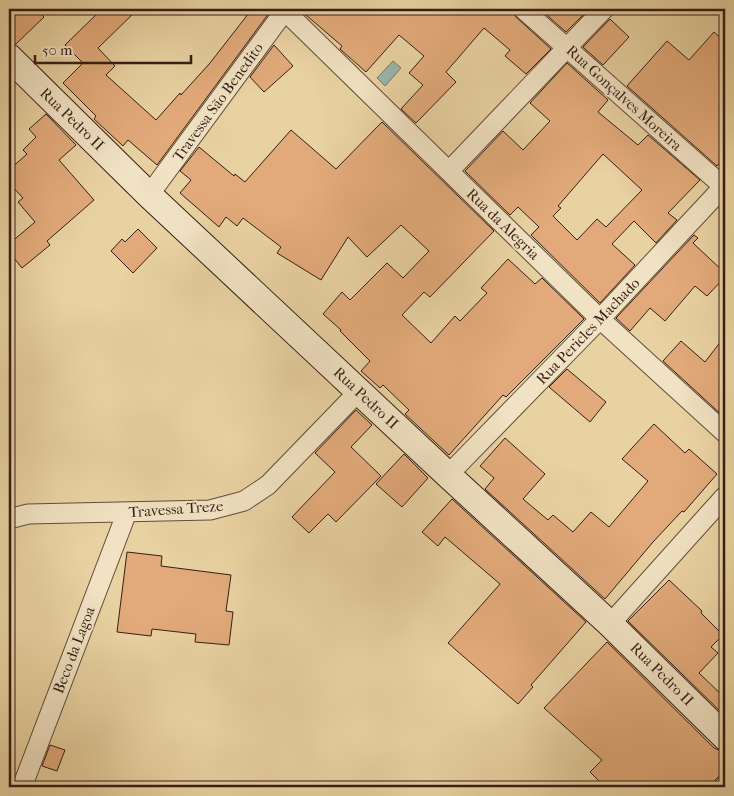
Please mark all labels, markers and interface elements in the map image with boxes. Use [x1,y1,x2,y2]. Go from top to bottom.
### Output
scale bar [35,32,191,64]
street label: Travessa São Benedito [169,39,267,165]
text: 50 m [42,41,73,59]
street label: Rua Gonçalves Moreira [562,41,686,155]
street label: Rua Pedro II [36,84,108,154]
street label: Rua da Alegria [463,185,544,264]
street label: Rua Pericles Machado [532,274,644,388]
street label: Rua Pedro II [330,363,402,433]
street label: Travessa Treze [128,497,225,521]
street label: Beco da Lagoa [49,603,99,696]
street label: Rua Pedro II [627,639,698,710]

